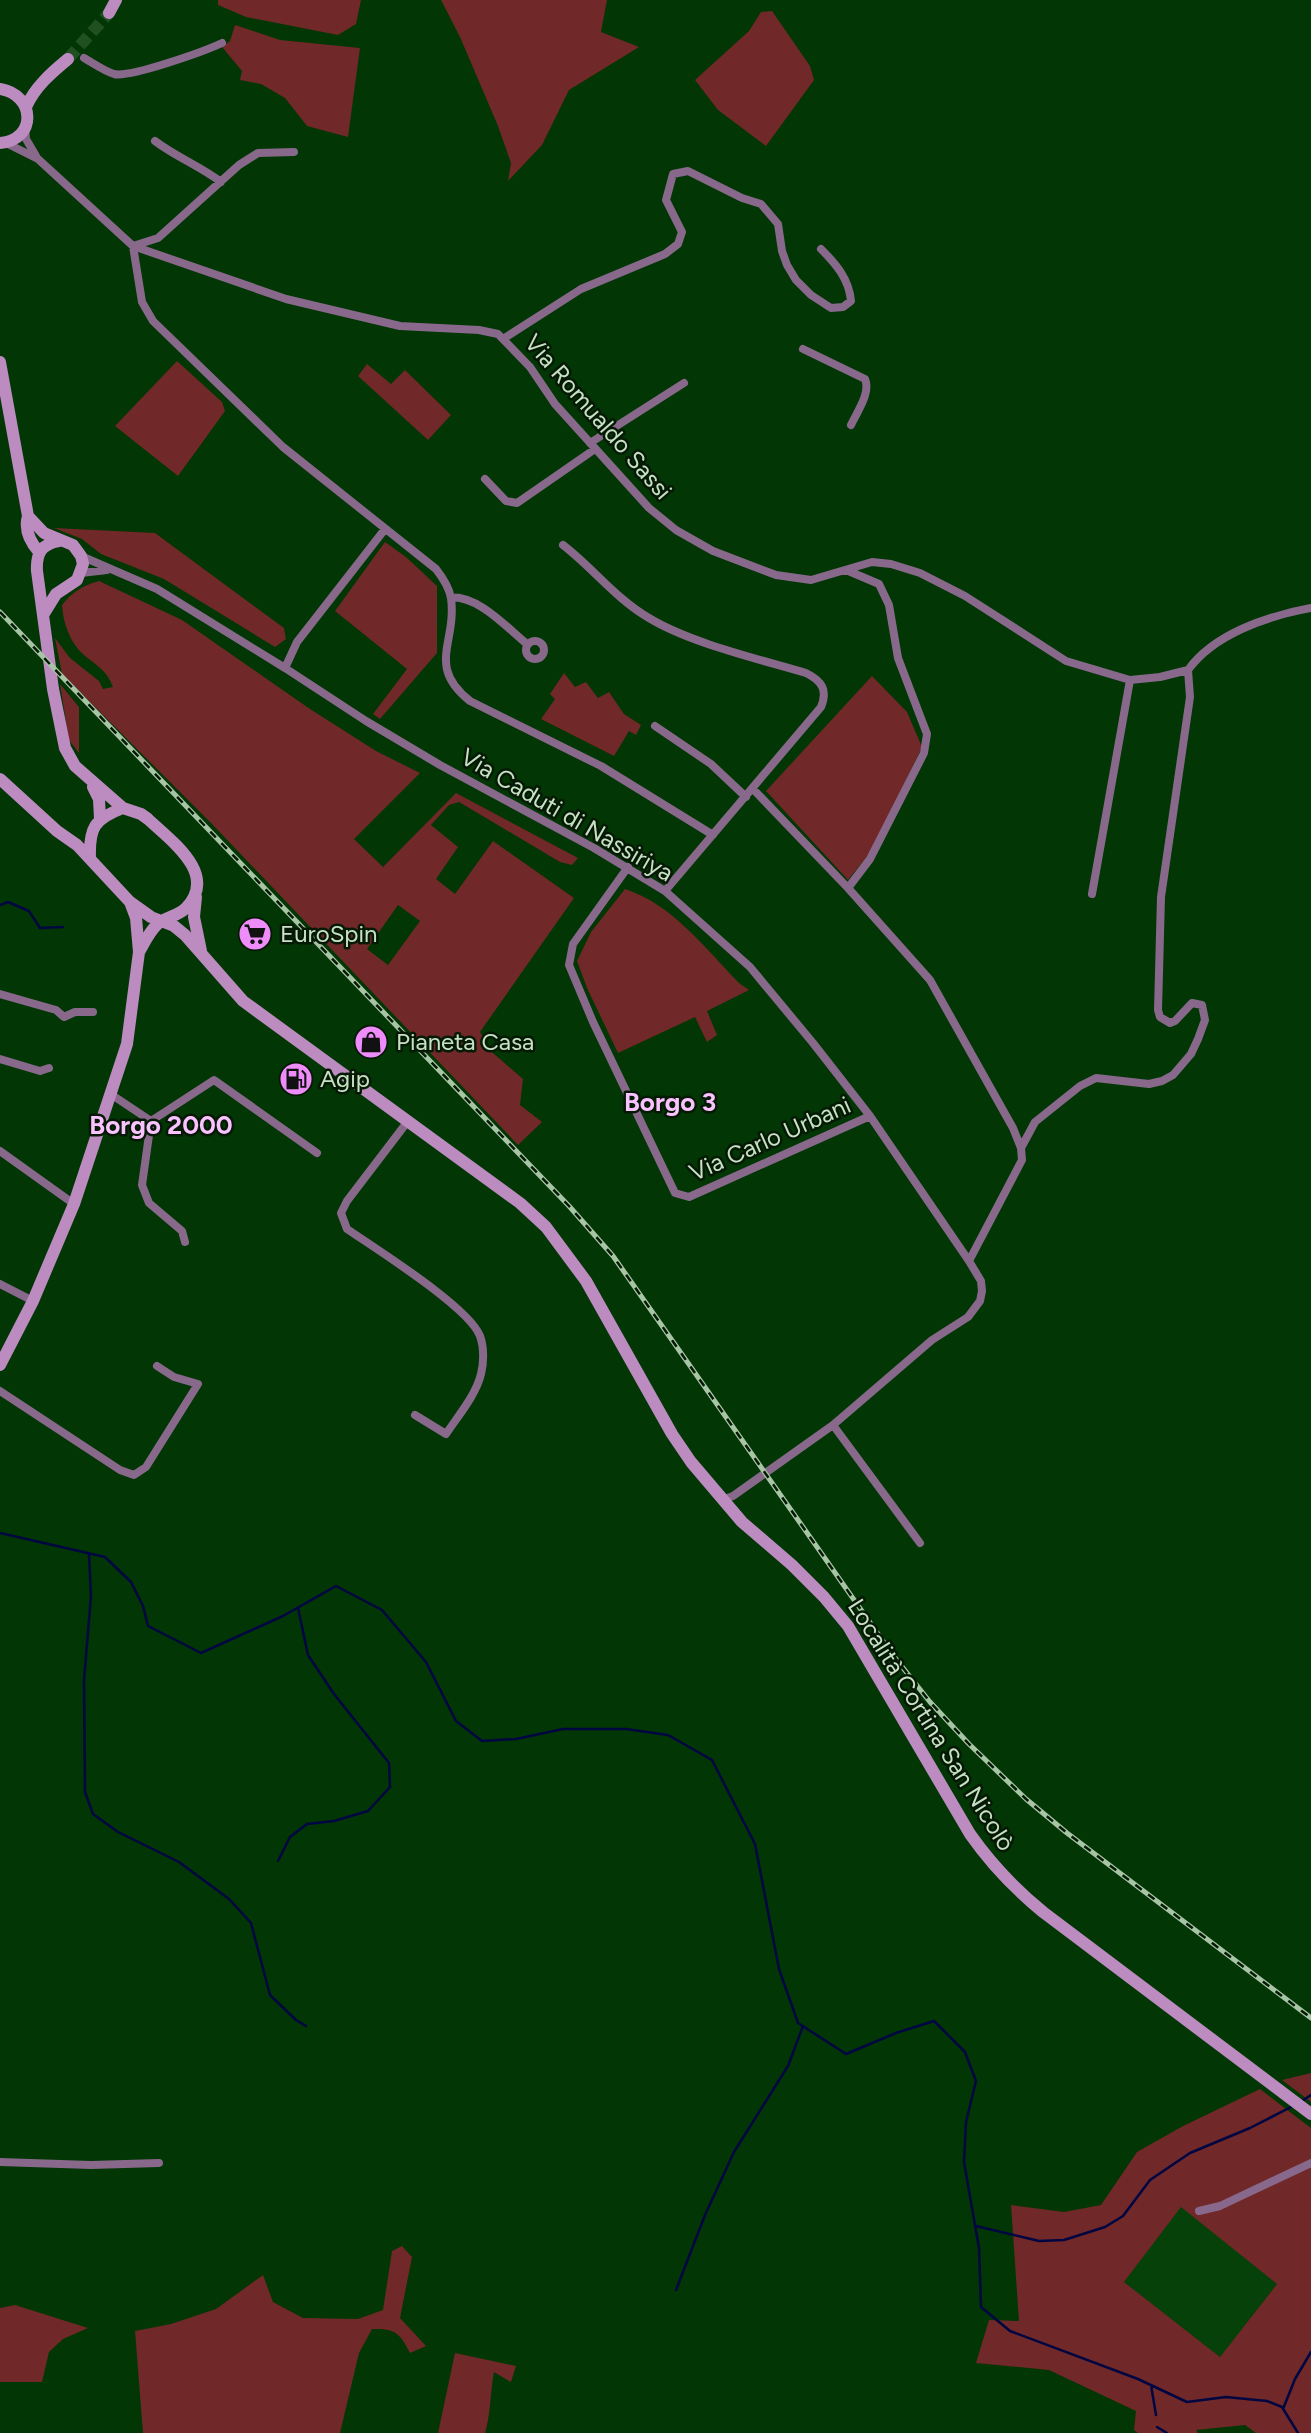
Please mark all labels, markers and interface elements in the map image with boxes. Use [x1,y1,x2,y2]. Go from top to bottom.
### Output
street label: Via Romualdo Sassi [519,328,678,505]
street label: Via Caduti di Nassiriya [456,742,679,887]
supermarket icon: EuroSpin [236,915,274,953]
place label: EuroSpin [280,919,378,948]
shop icon: Pianeta Casa [352,1023,390,1061]
place label: Pianeta Casa [396,1027,534,1056]
fuel station icon: Agip [277,1060,315,1098]
place label: Agip [320,1064,370,1093]
district label: Borgo 3 [624,1086,716,1118]
street label: Via Carlo Urbani [685,1090,855,1187]
district label: Borgo 2000 [89,1109,233,1141]
street label: Località Cortina San Nicolò [842,1593,1021,1856]

